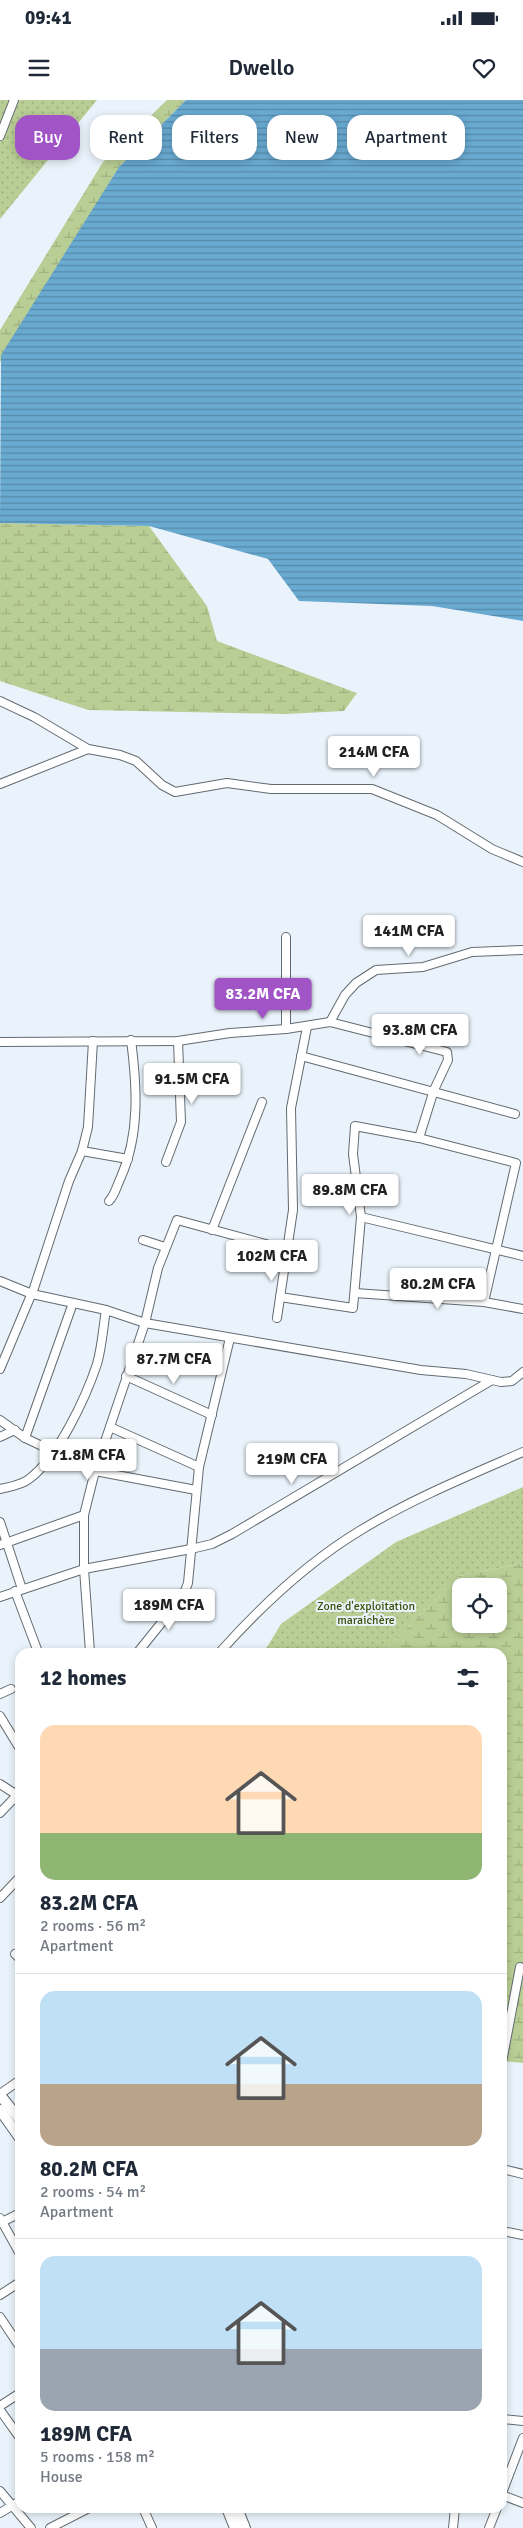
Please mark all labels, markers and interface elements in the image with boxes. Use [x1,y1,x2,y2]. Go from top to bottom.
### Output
text: 09:41 [25,6,72,30]
icon: menu [25,54,53,82]
text: Dwello [229,54,294,81]
icon: heart [470,54,498,82]
chip: Buy [15,115,80,160]
chip: Rent [90,115,162,160]
chip: Filters [172,115,257,160]
chip: New [267,115,337,160]
chip: Apartment [347,115,465,160]
pin: 214M CFA [322,736,426,778]
text: 214M CFA [339,742,409,762]
pin: 141M CFA [357,914,461,957]
text: 141M CFA [374,921,444,941]
pin: 83.2M CFA [206,978,320,1020]
text: 83.2M CFA [226,984,300,1004]
pin: 93.8M CFA [363,1014,477,1056]
text: 93.8M CFA [383,1020,457,1040]
pin: 91.5M CFA [135,1062,249,1105]
text: 91.5M CFA [155,1069,229,1089]
pin: 89.8M CFA [293,1174,407,1216]
text: 89.8M CFA [313,1180,387,1200]
pin: 102M CFA [220,1240,324,1282]
text: 102M CFA [237,1246,307,1266]
pin: 80.2M CFA [381,1268,495,1310]
text: 80.2M CFA [401,1274,475,1294]
pin: 87.7M CFA [117,1342,231,1385]
text: 87.7M CFA [137,1349,211,1369]
pin: 71.8M CFA [31,1438,145,1481]
pin: 219M CFA [240,1442,344,1485]
text: 71.8M CFA [51,1445,125,1465]
text: 219M CFA [257,1449,327,1469]
map controls [452,1578,507,1633]
button: locate [452,1578,507,1633]
pin: 189M CFA [117,1588,221,1631]
text: 189M CFA [134,1595,204,1615]
park label: Zone d'exploitation maraichère [317,1599,415,1628]
icon: filters [454,1664,482,1692]
text: 12 homes [40,1665,126,1691]
icon: home [216,1758,306,1848]
text: 83.2M CFA [40,1890,138,1916]
text: 2 rooms · 56 m² [40,1916,146,1936]
text: Apartment [40,1936,113,1956]
icon: home [216,2023,306,2113]
text: 80.2M CFA [40,2156,138,2182]
text: 2 rooms · 54 m² [40,2182,146,2202]
text: Apartment [40,2202,113,2222]
icon: home [216,2288,306,2378]
text: 189M CFA [40,2421,132,2447]
text: 5 rooms · 158 m² [40,2447,155,2467]
text: House [40,2467,83,2487]

